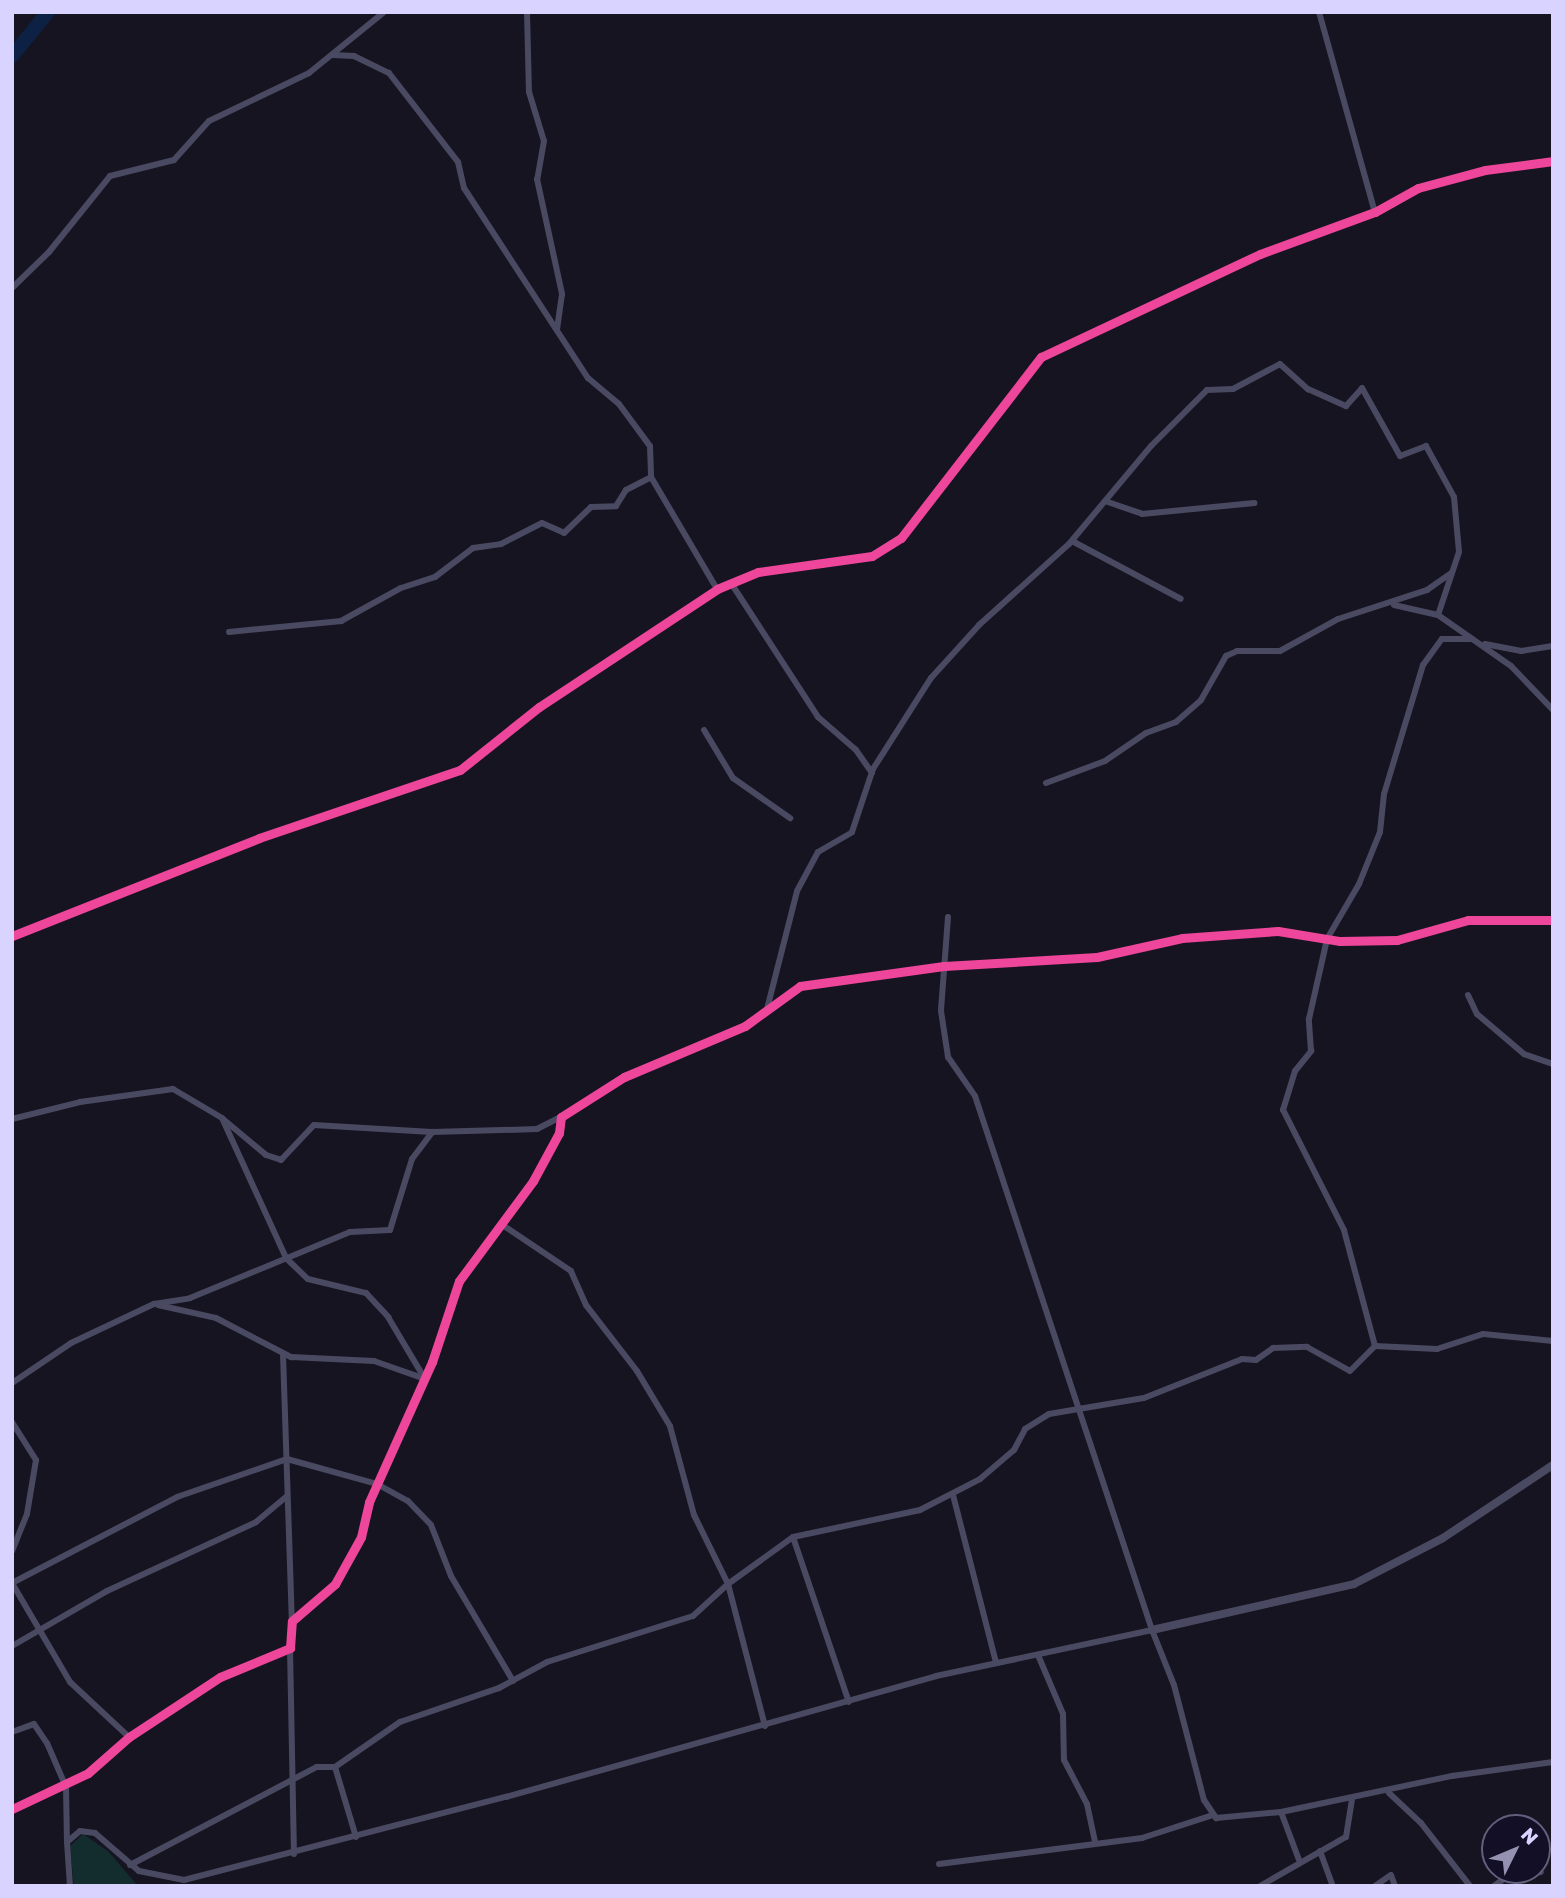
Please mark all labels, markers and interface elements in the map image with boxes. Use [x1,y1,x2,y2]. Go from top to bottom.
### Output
north arrow [1481,1814,1551,1884]
text: N [1517,1823,1544,1849]

